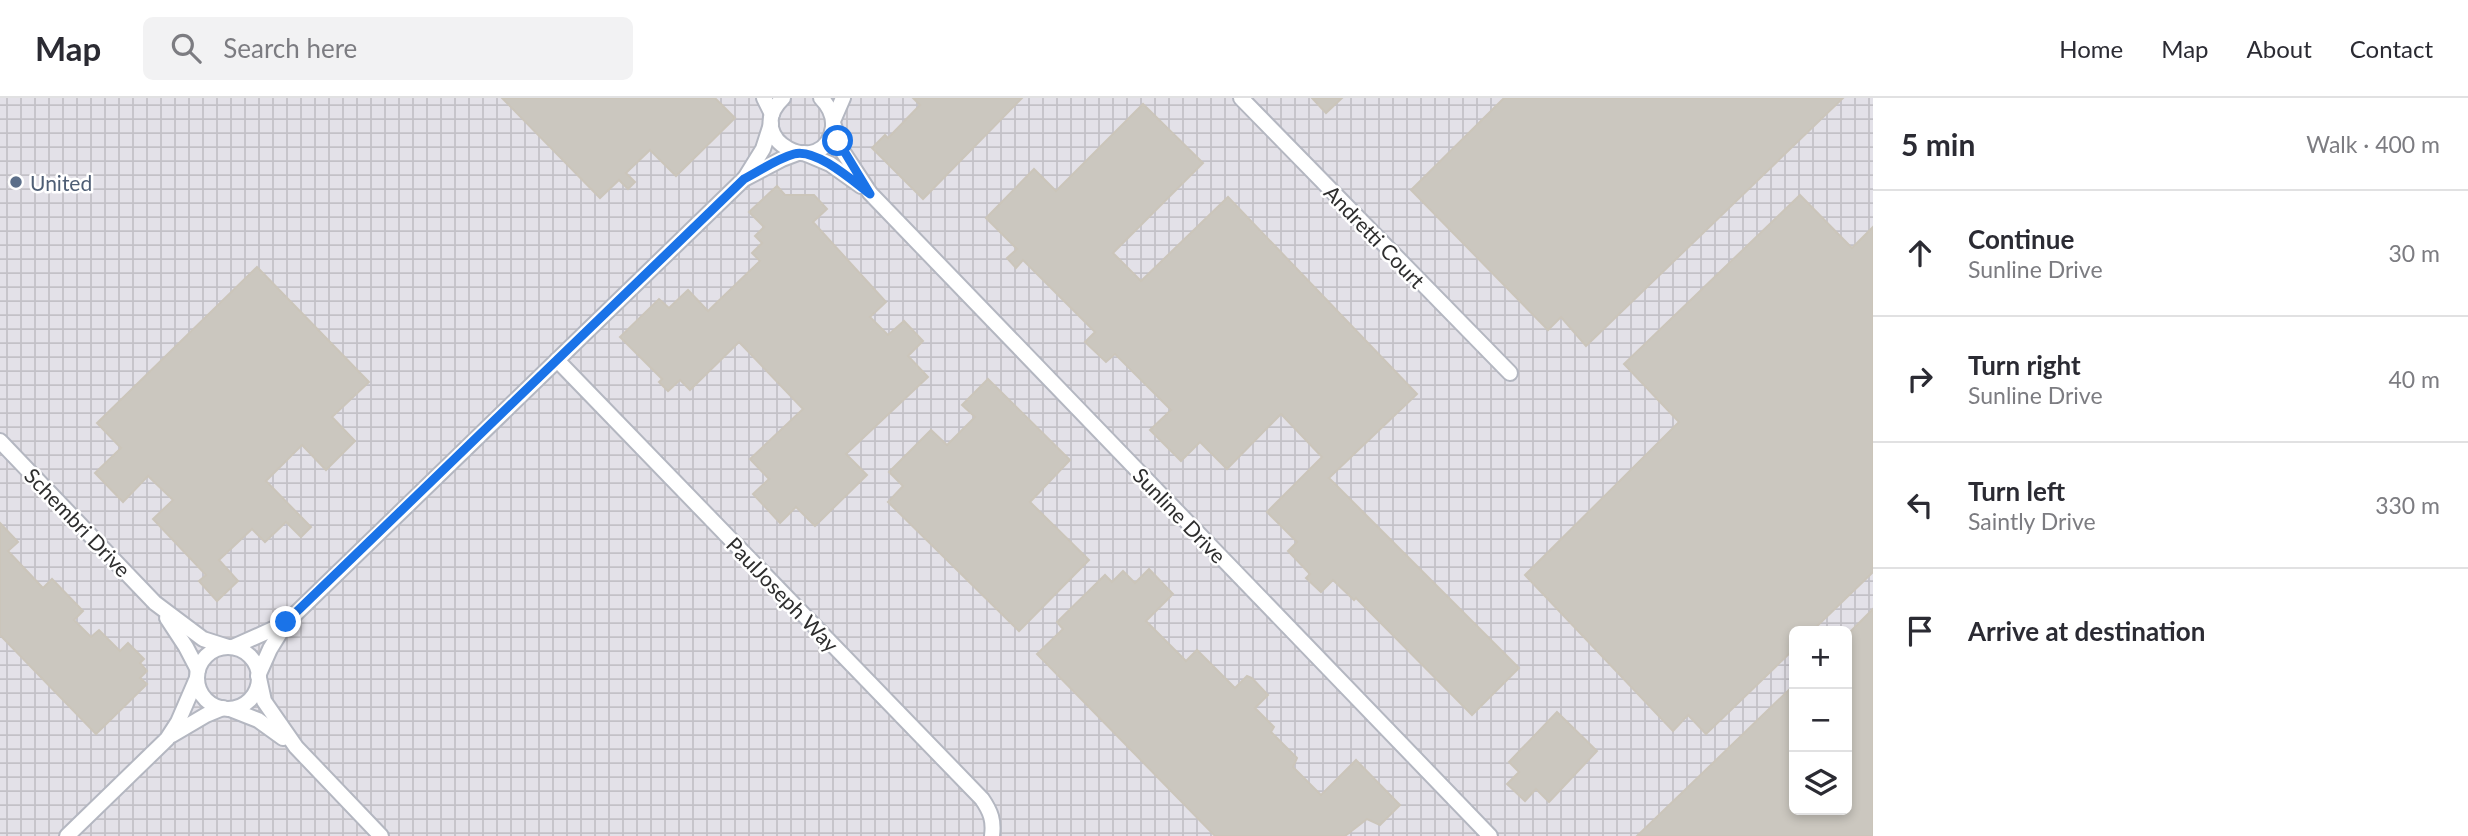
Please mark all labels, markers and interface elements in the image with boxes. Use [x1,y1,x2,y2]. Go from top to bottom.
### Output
search box [143,17,633,80]
text: Map [35,28,101,68]
icon: search [167,29,205,67]
text: Search here [223,32,357,64]
text: Home [2059,34,2123,63]
text: Map [2161,34,2209,63]
text: About [2247,34,2312,63]
text: Contact [2350,34,2433,63]
route start [822,125,853,156]
text: 5 min [1901,126,1975,162]
text: Walk · 400 m [2306,130,2440,158]
place label: United [30,170,92,195]
marker: United [8,174,24,190]
street label: Andretti Court [1320,179,1431,293]
text: Continue [1968,223,2074,255]
icon: ahead [1901,234,1939,272]
text: 30 m [2389,239,2440,267]
text: Sunline Drive [1968,255,2103,283]
text: Turn right [1968,349,2081,381]
icon: right [1901,360,1939,398]
text: 40 m [2389,365,2440,393]
text: Sunline Drive [1968,381,2103,409]
street label: Schembri Drive [20,462,136,582]
street label: Sunline Drive [1128,462,1232,568]
text: Turn left [1968,475,2065,507]
icon: left [1901,486,1939,524]
text: 330 m [2375,491,2440,519]
text: Saintly Drive [1968,507,2096,535]
street label: PaulJoseph Way [722,531,844,657]
route end [270,606,301,637]
icon: arrive [1901,612,1939,650]
text: Arrive at destination [1968,615,2205,647]
map controls [1789,626,1852,815]
button: + [1789,626,1852,689]
button: − [1789,689,1852,752]
button: layers [1789,752,1852,815]

